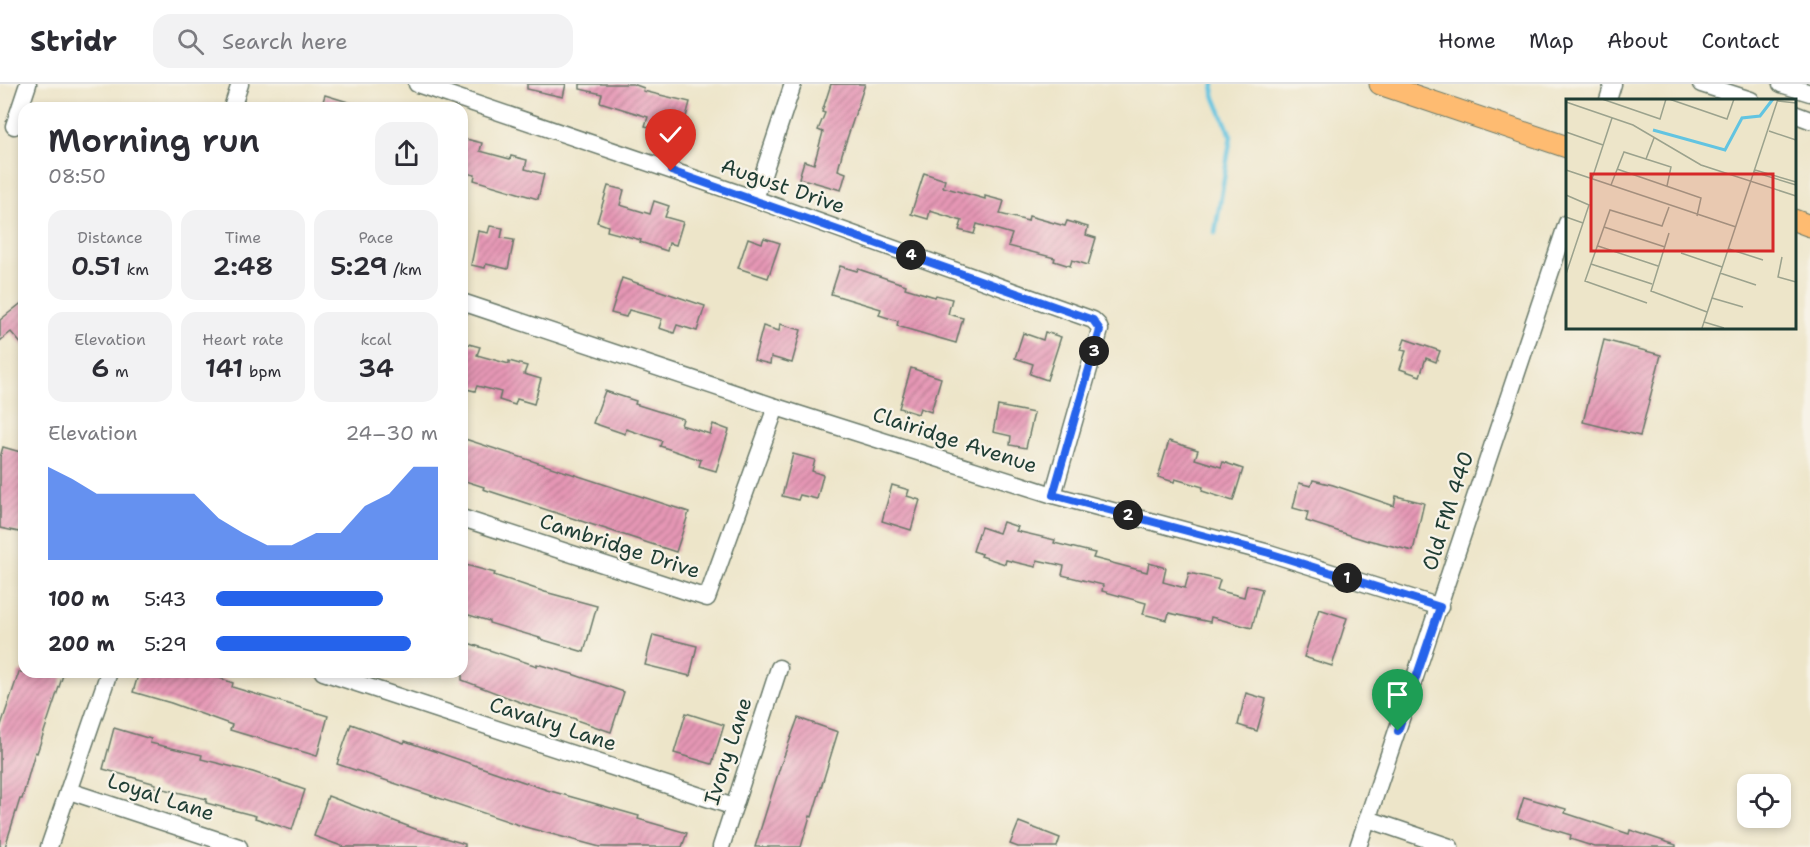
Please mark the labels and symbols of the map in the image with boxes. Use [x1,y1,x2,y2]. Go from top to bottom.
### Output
inset map [1566,99,1795,328]
pin [645,109,696,171]
street label: August Drive [717,152,849,220]
pin: 4 [896,240,926,270]
pin: 3 [1079,336,1109,366]
street label: Clairidge Avenue [869,400,1041,480]
street label: Old FM 440 [1416,448,1480,574]
pin: 2 [1113,500,1143,530]
street label: Cambridge Drive [536,507,704,585]
pin: 1 [1332,563,1362,593]
pin [1372,669,1423,731]
street label: Cavalry Lane [486,690,620,758]
street label: Ivory Lane [697,694,759,808]
street label: Loyal Lane [104,767,218,827]

